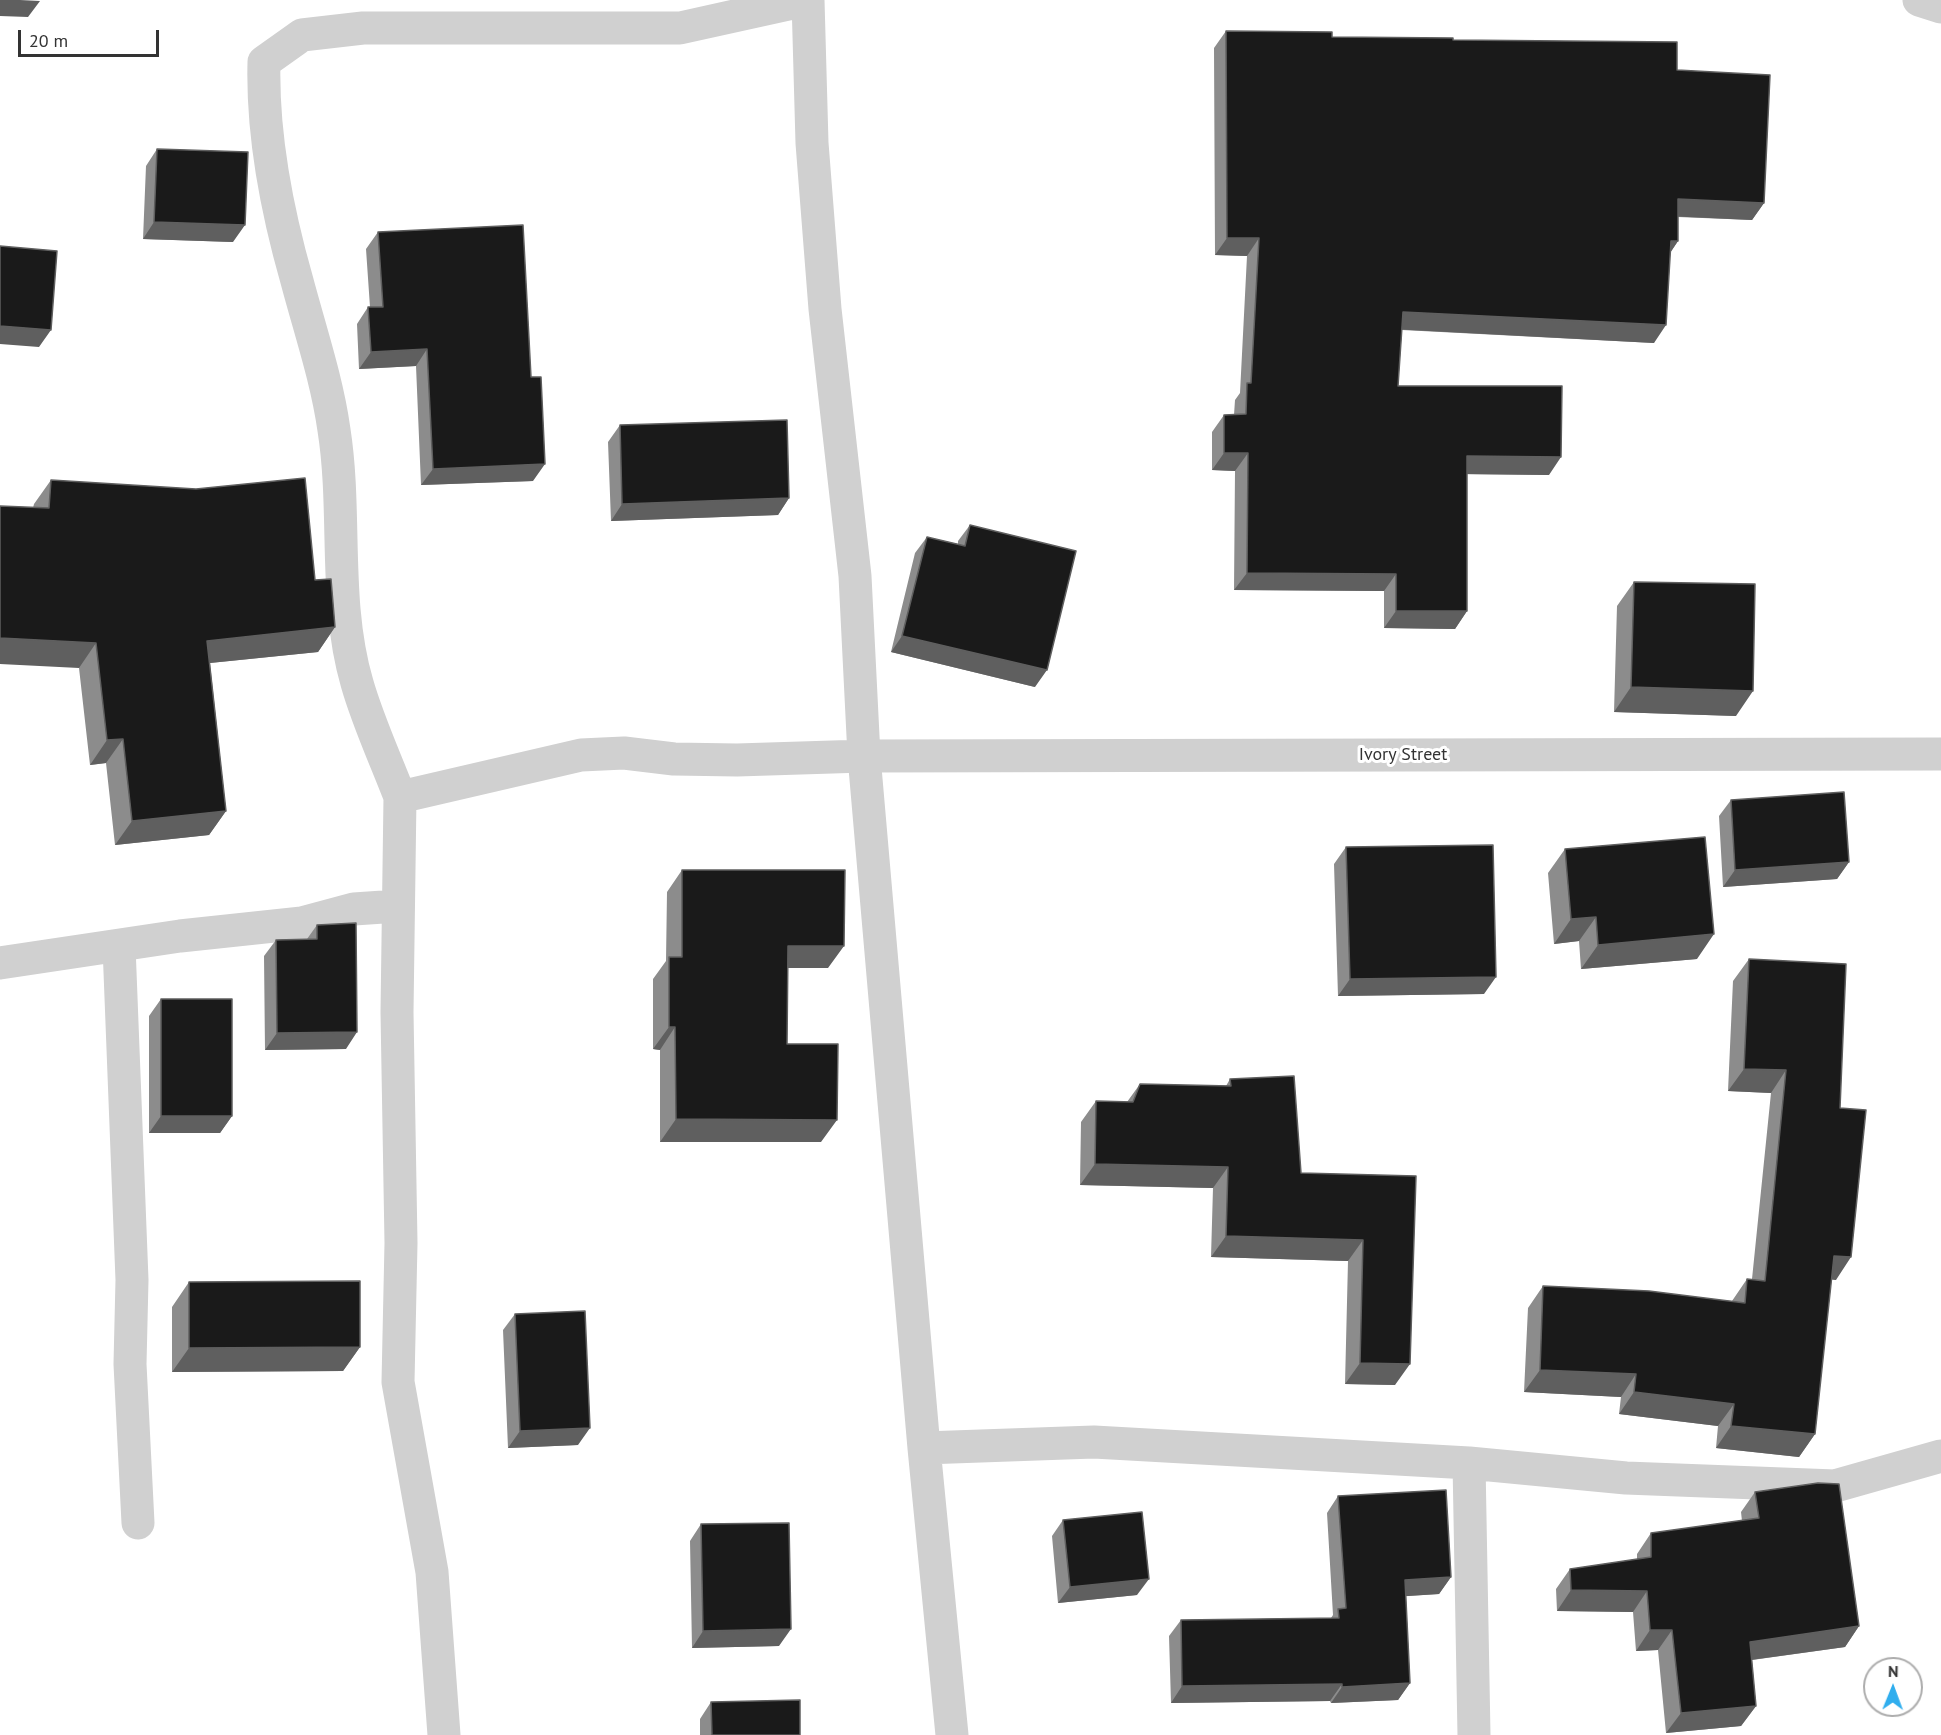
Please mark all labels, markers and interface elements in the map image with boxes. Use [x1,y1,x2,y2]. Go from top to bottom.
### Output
scale bar [21,18,162,56]
text: 20 m [29,29,68,52]
street label: Ivory Street [1359,744,1447,766]
north arrow [1863,1657,1923,1717]
text: N [1888,1661,1899,1681]

